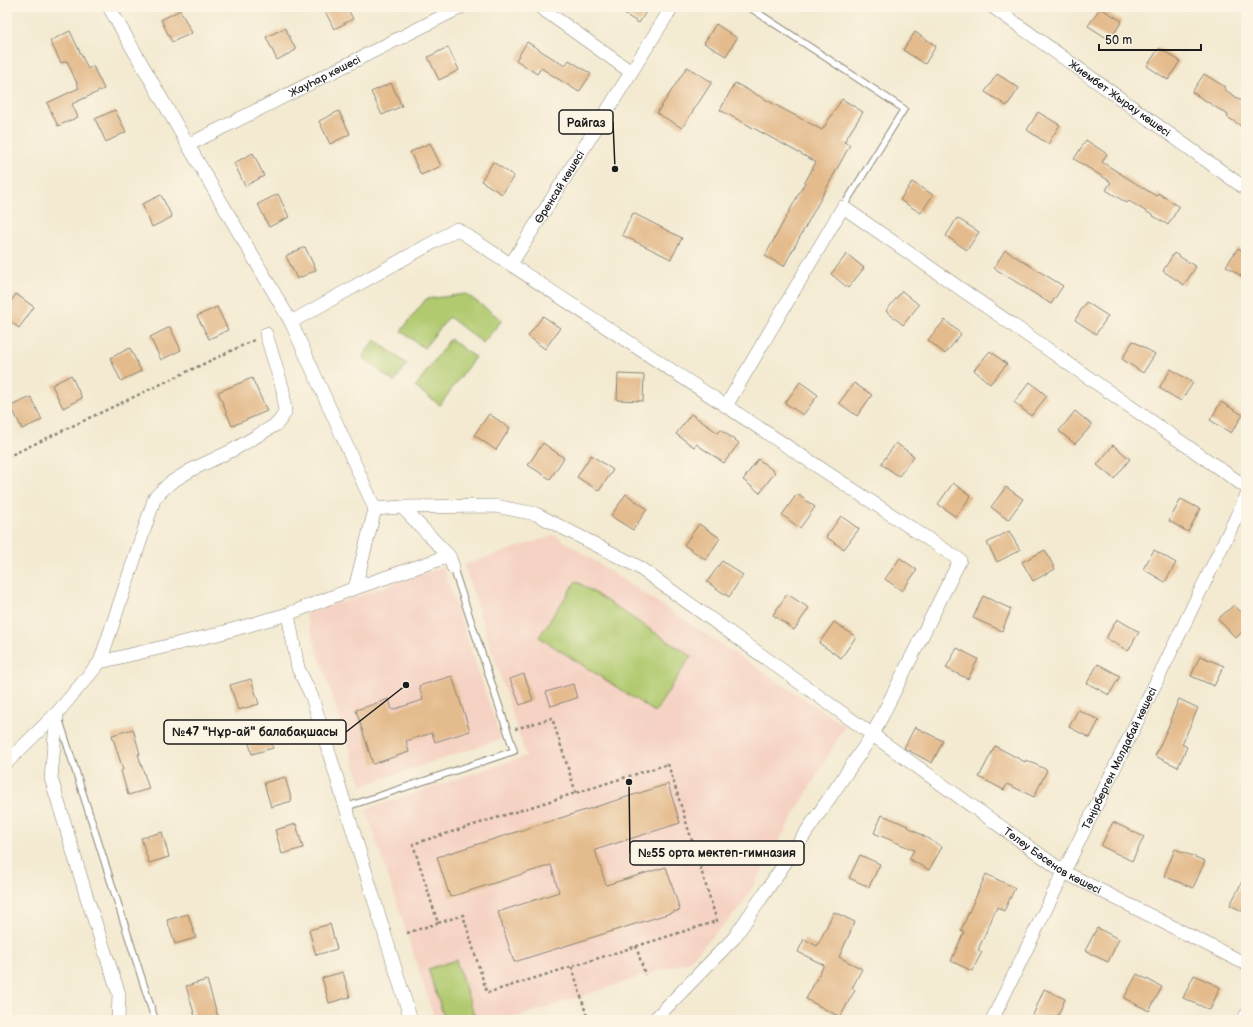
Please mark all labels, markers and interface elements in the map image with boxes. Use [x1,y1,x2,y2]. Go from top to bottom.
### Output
scale bar [1099,26,1201,52]
text: 50 m [1105,33,1132,48]
street label: ЖауҺар көшесі [287,52,363,100]
street label: Жиембет Жырау көшесі [1066,57,1173,139]
callout: Райгаз [559,110,613,134]
text: Райгаз [567,116,606,131]
street label: Өренсай көшесі [532,148,587,226]
street label: Тәңірберген Молдабай көшесі [1079,685,1159,832]
callout: №47 "Нұр-ай" балабақшасы [164,720,346,744]
text: №47 "Нұр-ай" балабақшасы [172,725,338,740]
street label: Төлеу Бәсенов көшесі [1001,825,1104,896]
callout: №55 орта мектеп-гимназия [630,841,804,865]
text: №55 орта мектеп-гимназия [638,846,796,861]

